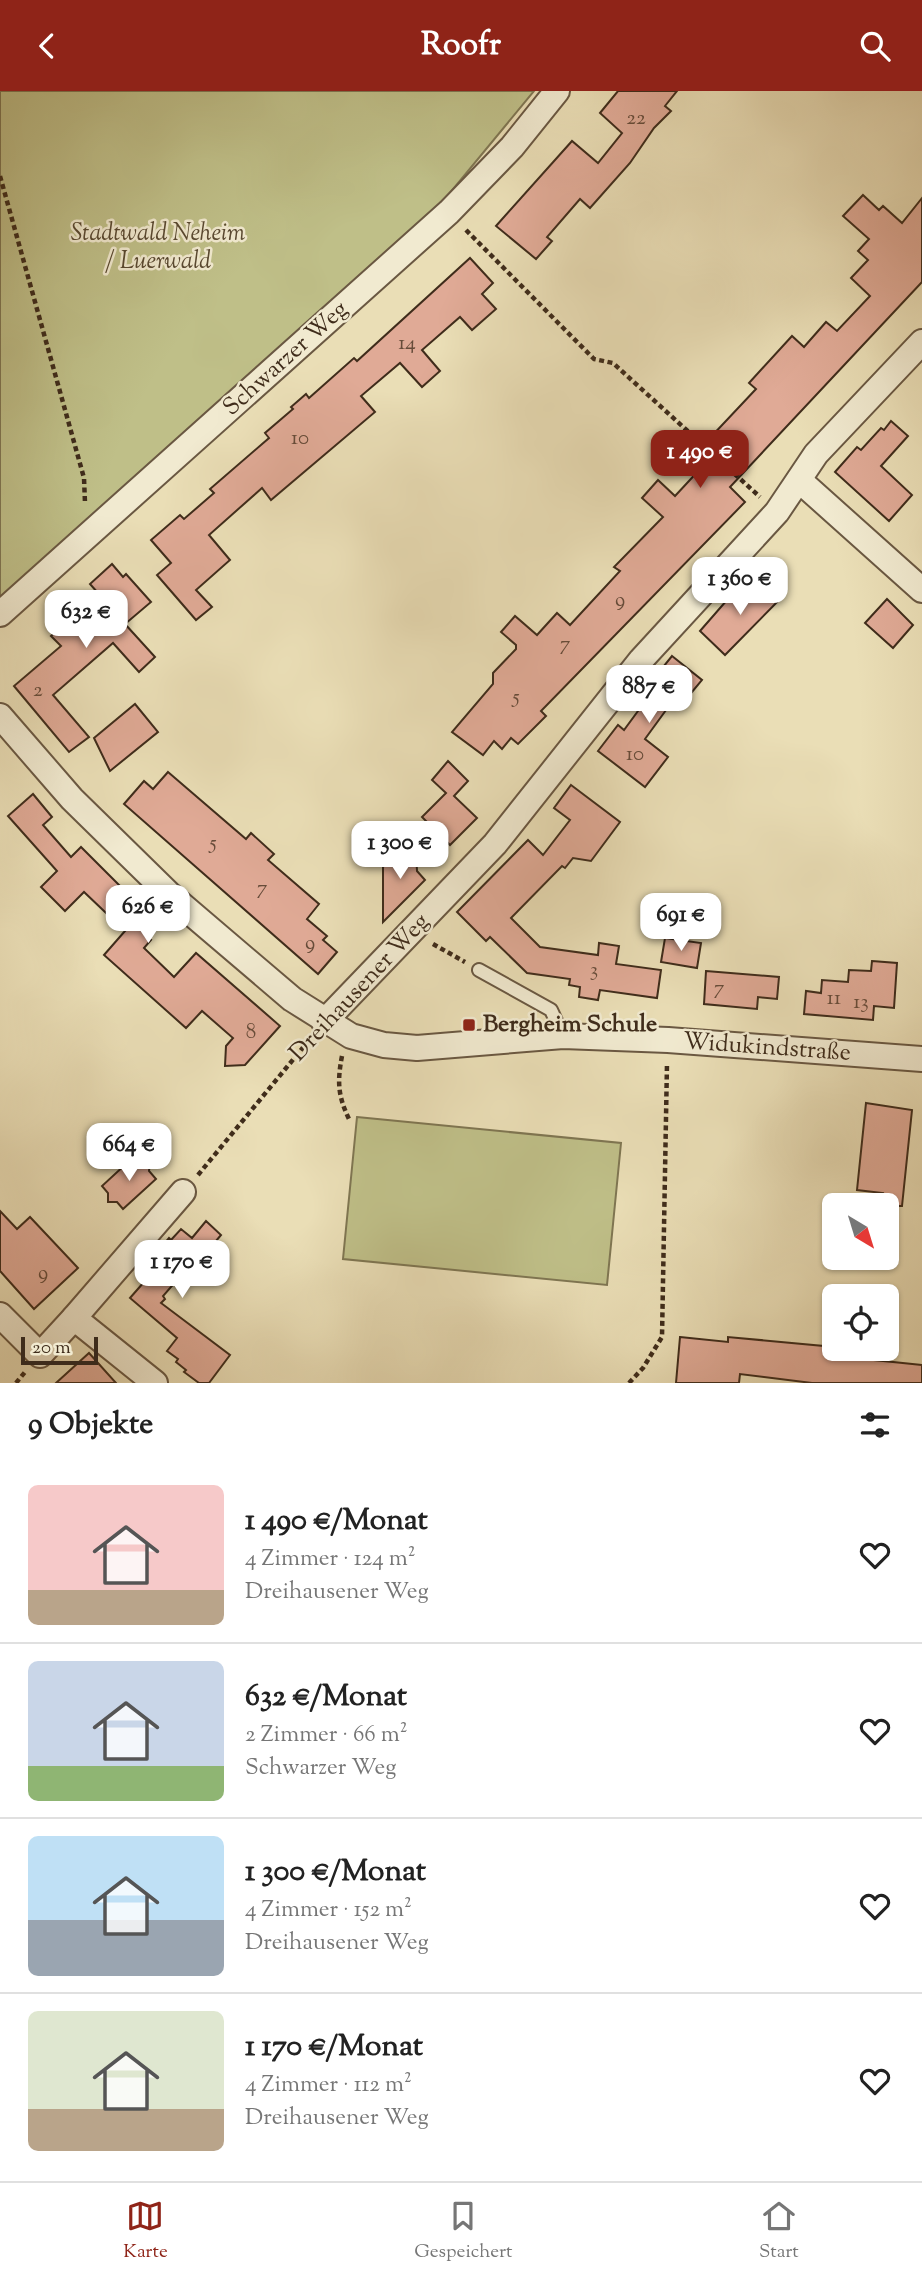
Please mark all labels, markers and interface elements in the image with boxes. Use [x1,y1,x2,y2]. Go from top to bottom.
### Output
text: Roofr [421,23,501,69]
icon: back [28,27,66,65]
icon: search [856,27,894,65]
house number: 22 [626,104,646,134]
park label: Stadtwald Neheim / Luerwald [71,217,245,279]
street label: Schwarzer Weg [216,293,356,425]
house number: 14 [398,329,416,359]
house number: 10 [291,424,309,454]
pin: 1 490 € [635,431,765,490]
text: 1 490 € [667,436,733,469]
pin: 1 360 € [675,557,805,617]
text: 1 360 € [708,563,772,596]
house number: 9 [615,586,625,616]
pin: 632 € [37,591,135,650]
text: 632 € [61,596,111,629]
house number: 7 [560,630,571,660]
pin: 887 € [600,665,698,725]
text: 887 € [622,671,676,704]
house number: 2 [33,676,43,706]
house number: 5 [511,683,520,713]
house number: 10 [626,740,644,770]
pin: 1 300 € [335,821,465,881]
text: 1 300 € [367,827,433,860]
house number: 5 [208,829,217,859]
house number: 7 [257,874,268,904]
pin: 626 € [99,885,197,945]
text: 626 € [122,891,174,924]
pin: 691 € [632,893,730,953]
text: 691 € [656,899,706,932]
street label: Dreihausener Weg [282,906,438,1070]
house number: 9 [305,929,315,959]
house number: 3 [590,956,598,986]
house number: 7 [714,974,725,1004]
house number: 11 [827,984,841,1014]
house number: 13 [853,988,869,1018]
place label: Bergheim Schule [483,1008,657,1042]
marker: Bergheim Schule [461,1017,477,1033]
house number: 8 [246,1018,256,1048]
street label: Widukindstraße [682,1025,852,1071]
pin: 664 € [80,1123,178,1183]
text: 664 € [102,1129,156,1162]
north arrow [822,1193,900,1271]
map controls [822,1193,899,1361]
pin: 1 170 € [117,1241,247,1300]
text: 1 170 € [151,1246,213,1279]
house number: 9 [38,1259,48,1289]
button: locate [822,1284,899,1361]
scale bar [21,1334,98,1366]
text: 20 m [32,1335,71,1362]
text: 9 Objekte [28,1404,153,1447]
icon: filters [856,1406,894,1444]
text: 1 490 €/Monat [245,1500,428,1543]
icon: home [84,1513,168,1597]
icon: heart [856,1536,894,1574]
text: 4 Zimmer · 124 m² [245,1543,416,1576]
text: Dreihausener Weg [245,1576,429,1609]
text: 632 €/Monat [245,1676,407,1719]
icon: home [84,1689,168,1773]
icon: heart [856,1712,894,1750]
text: 2 Zimmer · 66 m² [245,1719,407,1752]
text: Schwarzer Weg [245,1752,397,1785]
text: 1 300 €/Monat [245,1851,426,1894]
icon: home [84,1864,168,1948]
icon: heart [856,1887,894,1925]
text: 4 Zimmer · 152 m² [245,1894,412,1927]
text: Dreihausener Weg [245,1927,429,1960]
text: 1 170 €/Monat [245,2026,423,2069]
icon: home [84,2039,168,2123]
icon: heart [856,2062,894,2100]
text: 4 Zimmer · 112 m² [245,2069,412,2102]
text: Dreihausener Weg [245,2102,429,2135]
tab: Karte [123,2197,168,2266]
tab: Gespeichert [414,2197,513,2266]
tab: Start [759,2197,799,2266]

